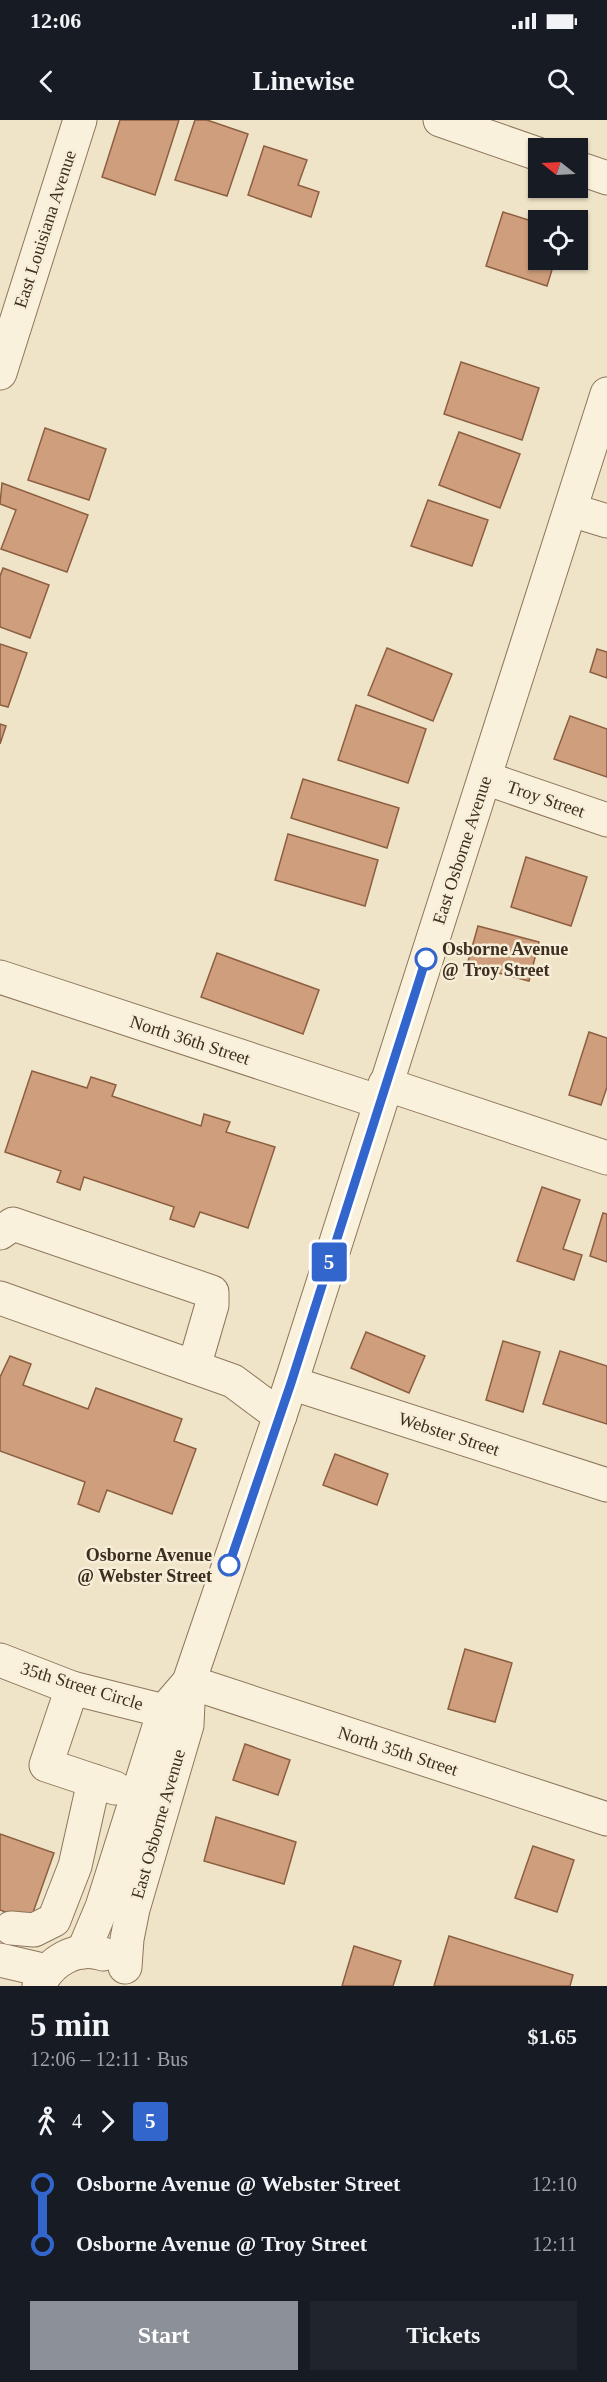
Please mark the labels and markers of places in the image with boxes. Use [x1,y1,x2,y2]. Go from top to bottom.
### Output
place label: Osborne Avenue @ Troy Street [442,939,568,980]
marker: Osborne Avenue @ Troy Street [415,948,437,970]
place label: Osborne Avenue @ Webster Street [77,1545,212,1586]
marker: Osborne Avenue @ Webster Street [218,1554,240,1576]

